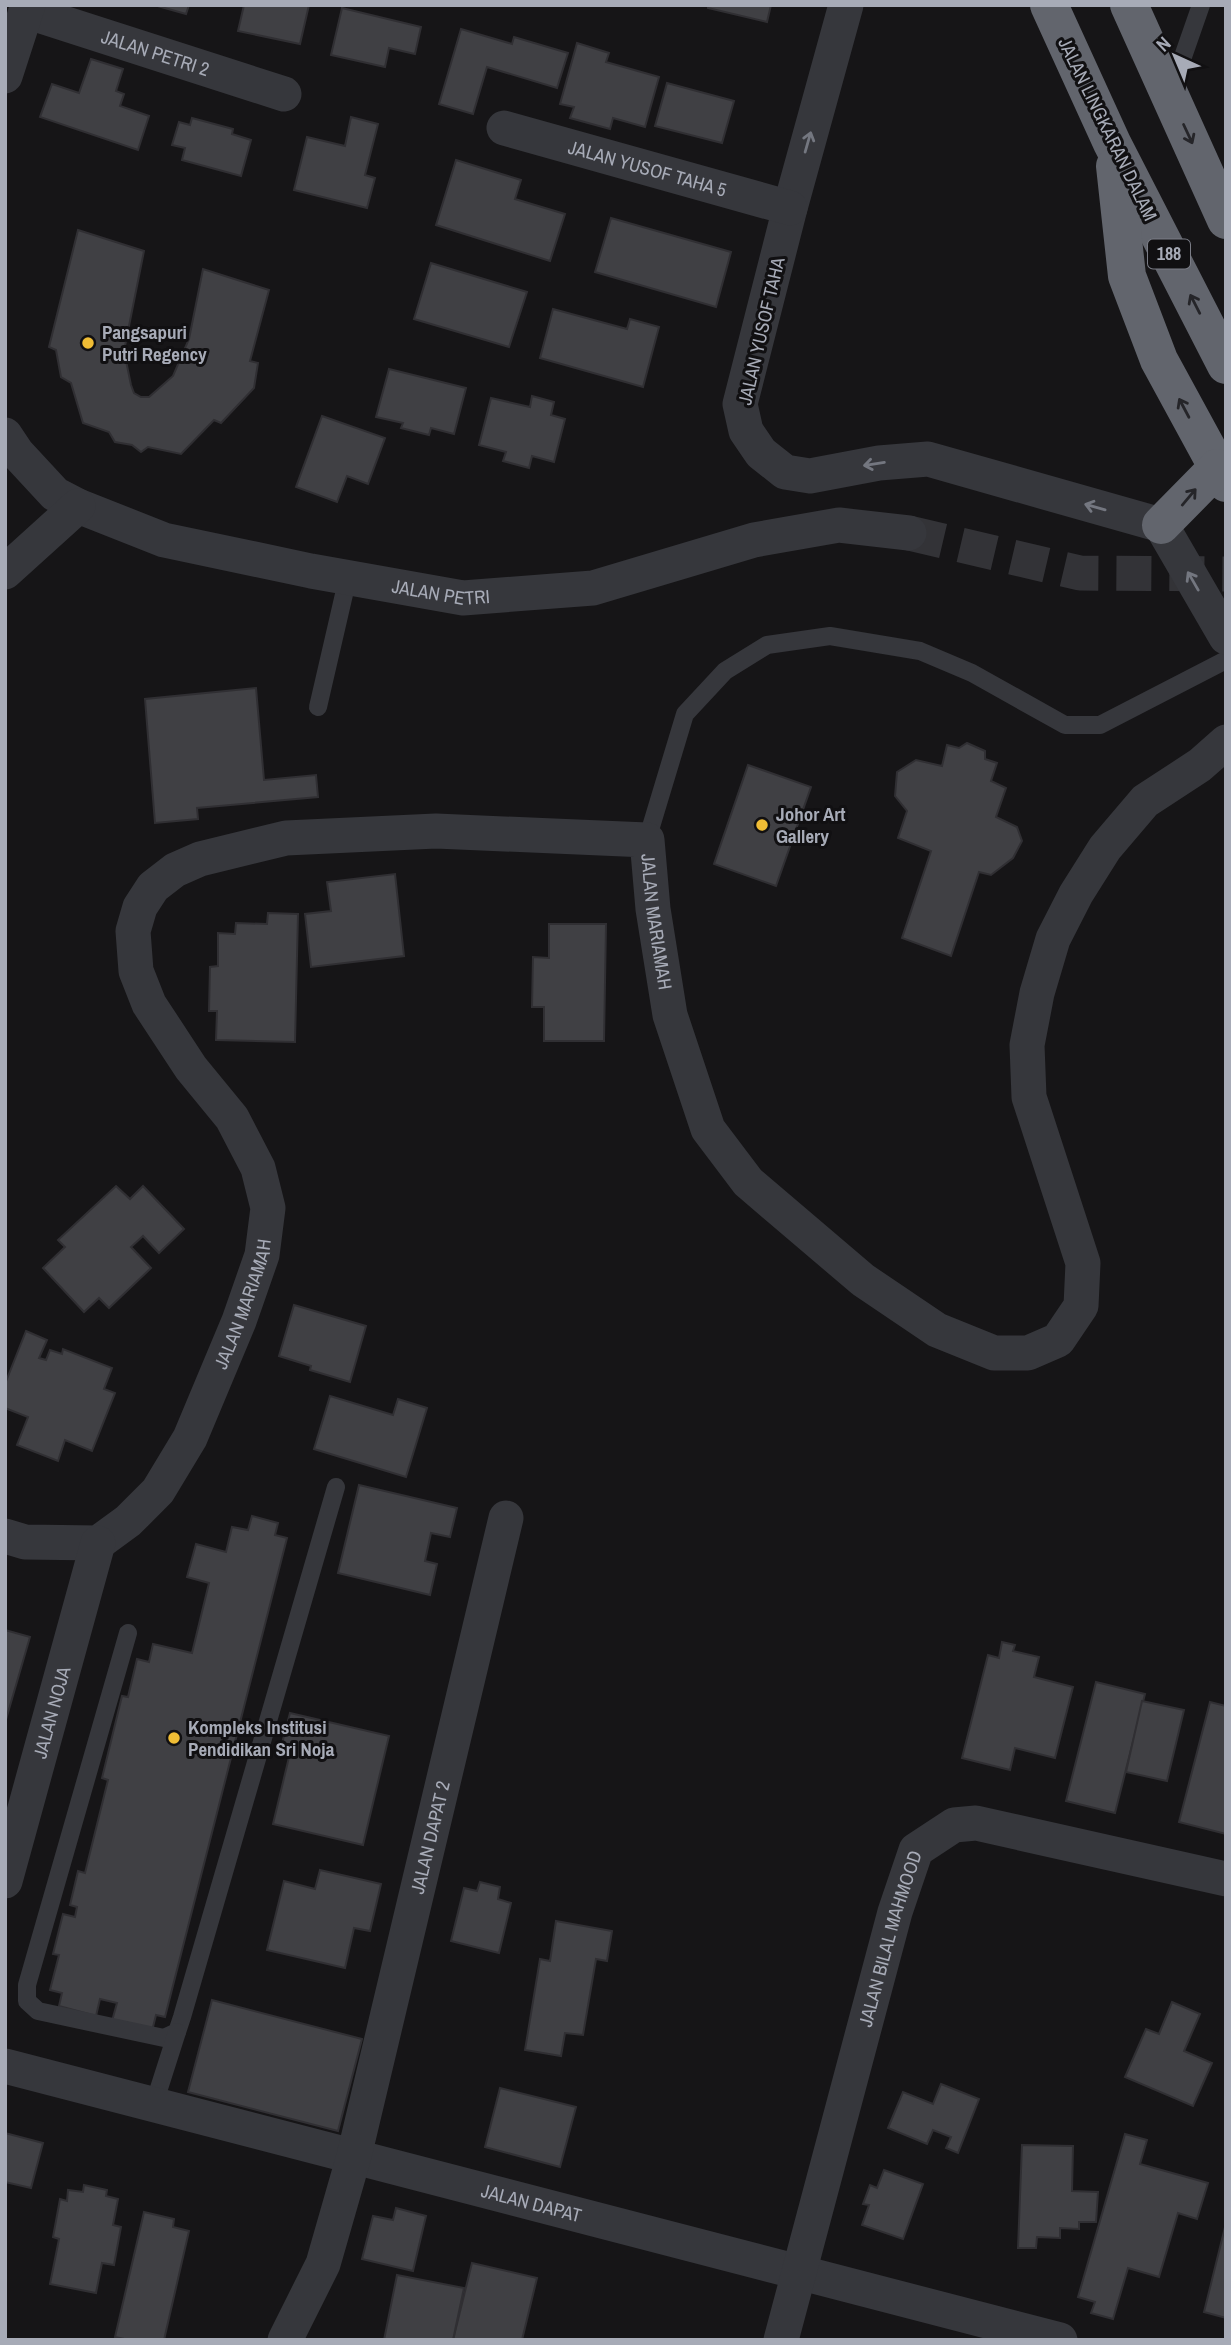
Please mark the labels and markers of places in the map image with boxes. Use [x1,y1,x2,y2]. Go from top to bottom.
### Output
place label: Pangsapuri Putri Regency [102,319,207,367]
marker: Pangsapuri Putri Regency [80,335,96,351]
place label: Johor Art Gallery [776,801,846,849]
marker: Johor Art Gallery [754,817,770,833]
place label: Kompleks Institusi Pendidikan Sri Noja [188,1714,335,1762]
marker: Kompleks Institusi Pendidikan Sri Noja [166,1730,182,1746]

